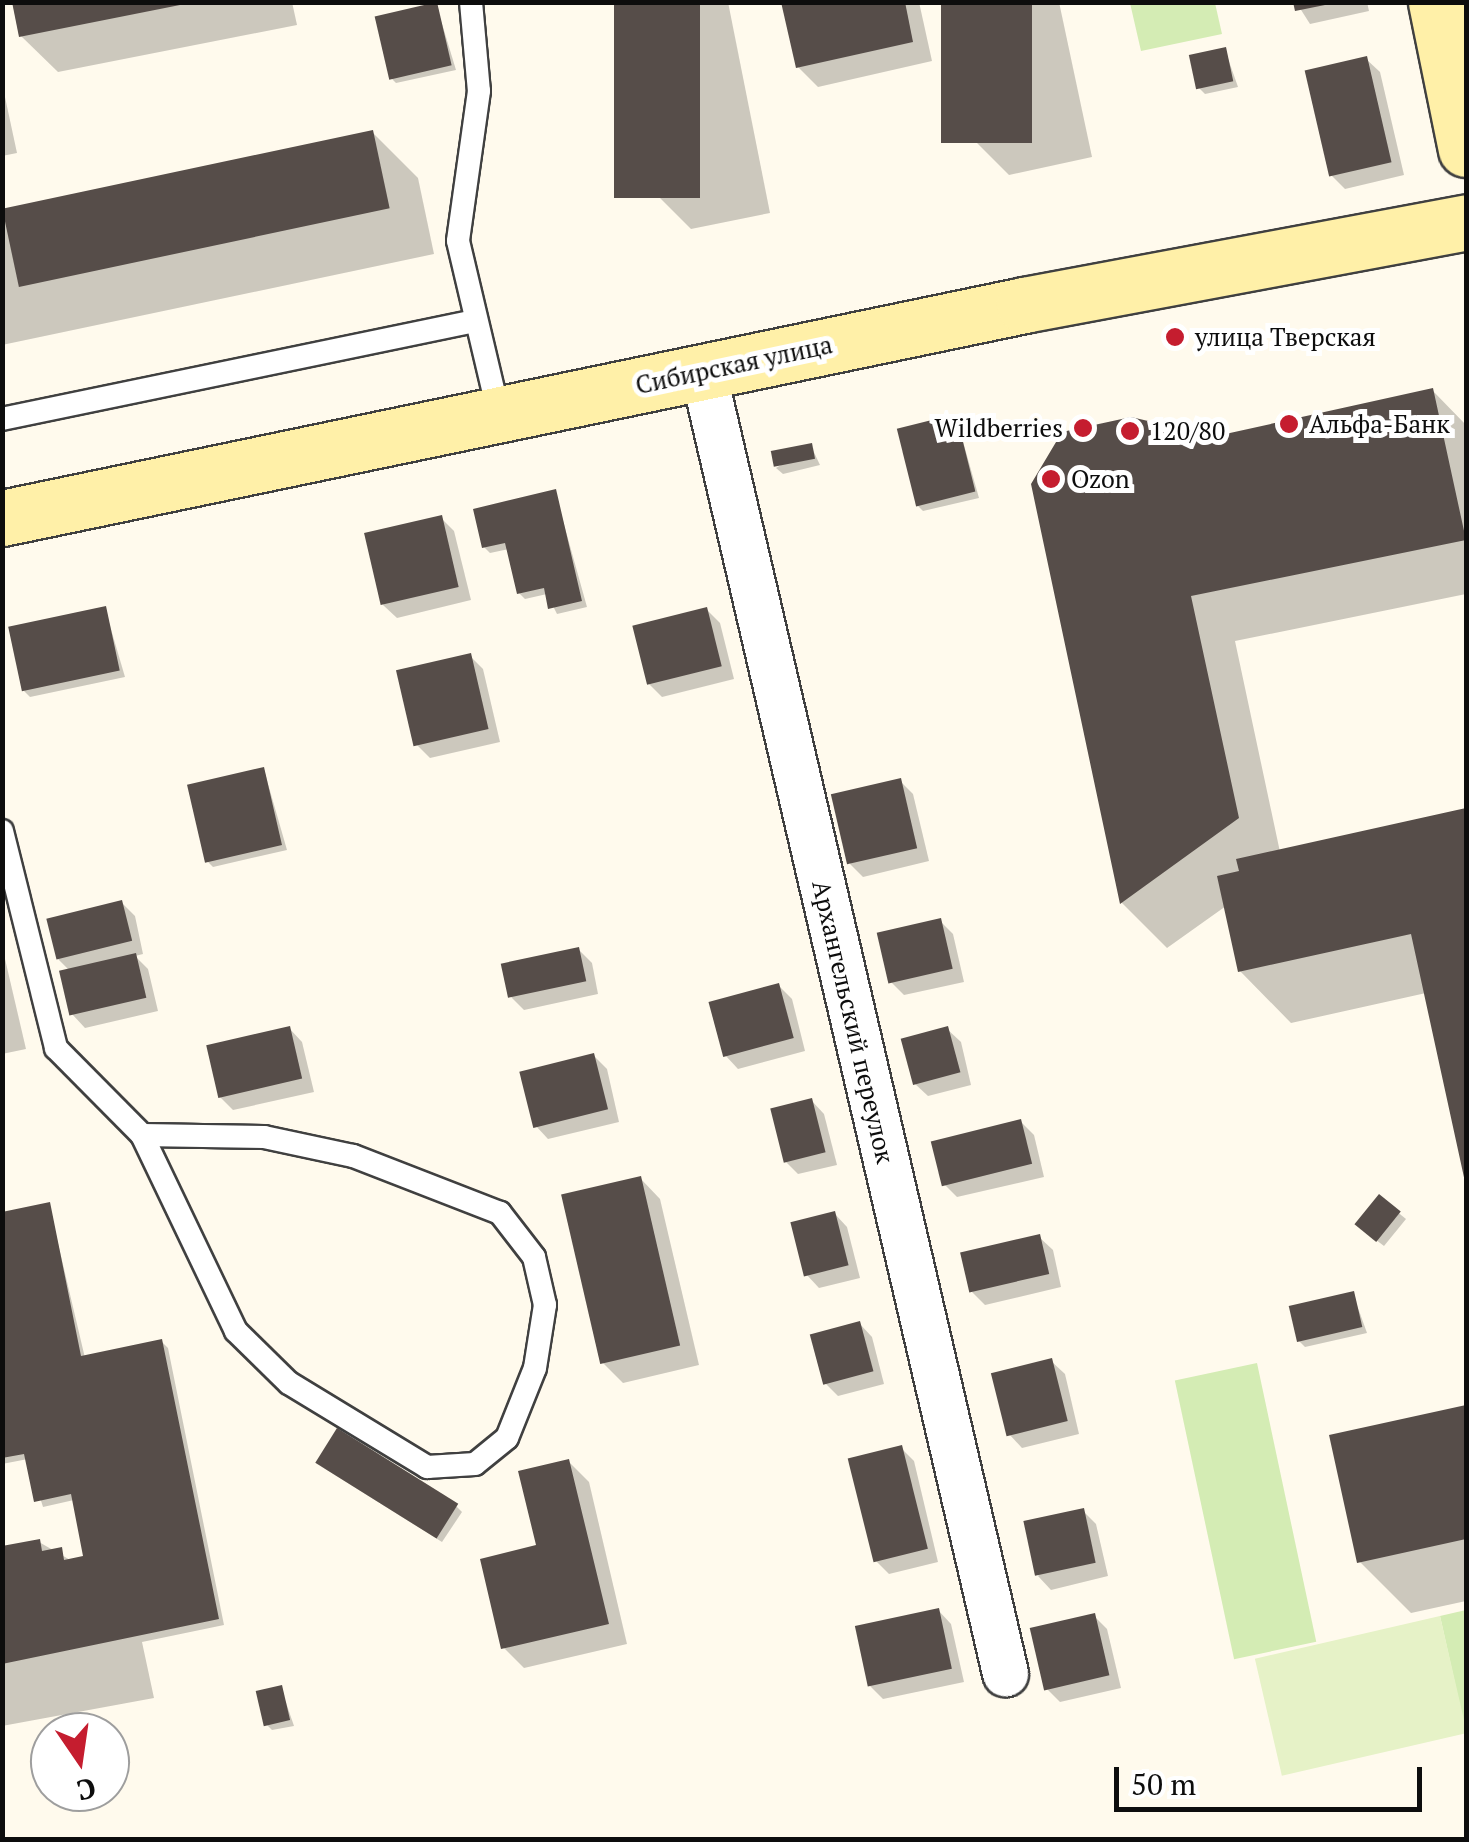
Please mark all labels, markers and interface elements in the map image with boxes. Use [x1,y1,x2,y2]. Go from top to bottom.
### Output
place label: улица Тверская [1195,322,1376,352]
marker: улица Тверская [1164,326,1186,348]
street label: Сибирская улица [633,329,835,401]
place label: Альфа-Банк [1309,409,1450,439]
place label: Wildberries [934,413,1063,443]
marker: Альфа-Банк [1278,413,1300,435]
place label: 120/80 [1150,416,1225,446]
marker: Wildberries [1072,417,1094,439]
marker: 120/80 [1119,420,1141,442]
place label: Ozon [1071,464,1130,494]
marker: Ozon [1040,468,1062,490]
street label: Архангельский переулок [806,878,900,1166]
north arrow [30,1712,130,1812]
scale bar [1119,1747,1426,1809]
text: 50 m [1131,1764,1196,1804]
text: С [73,1770,99,1810]

